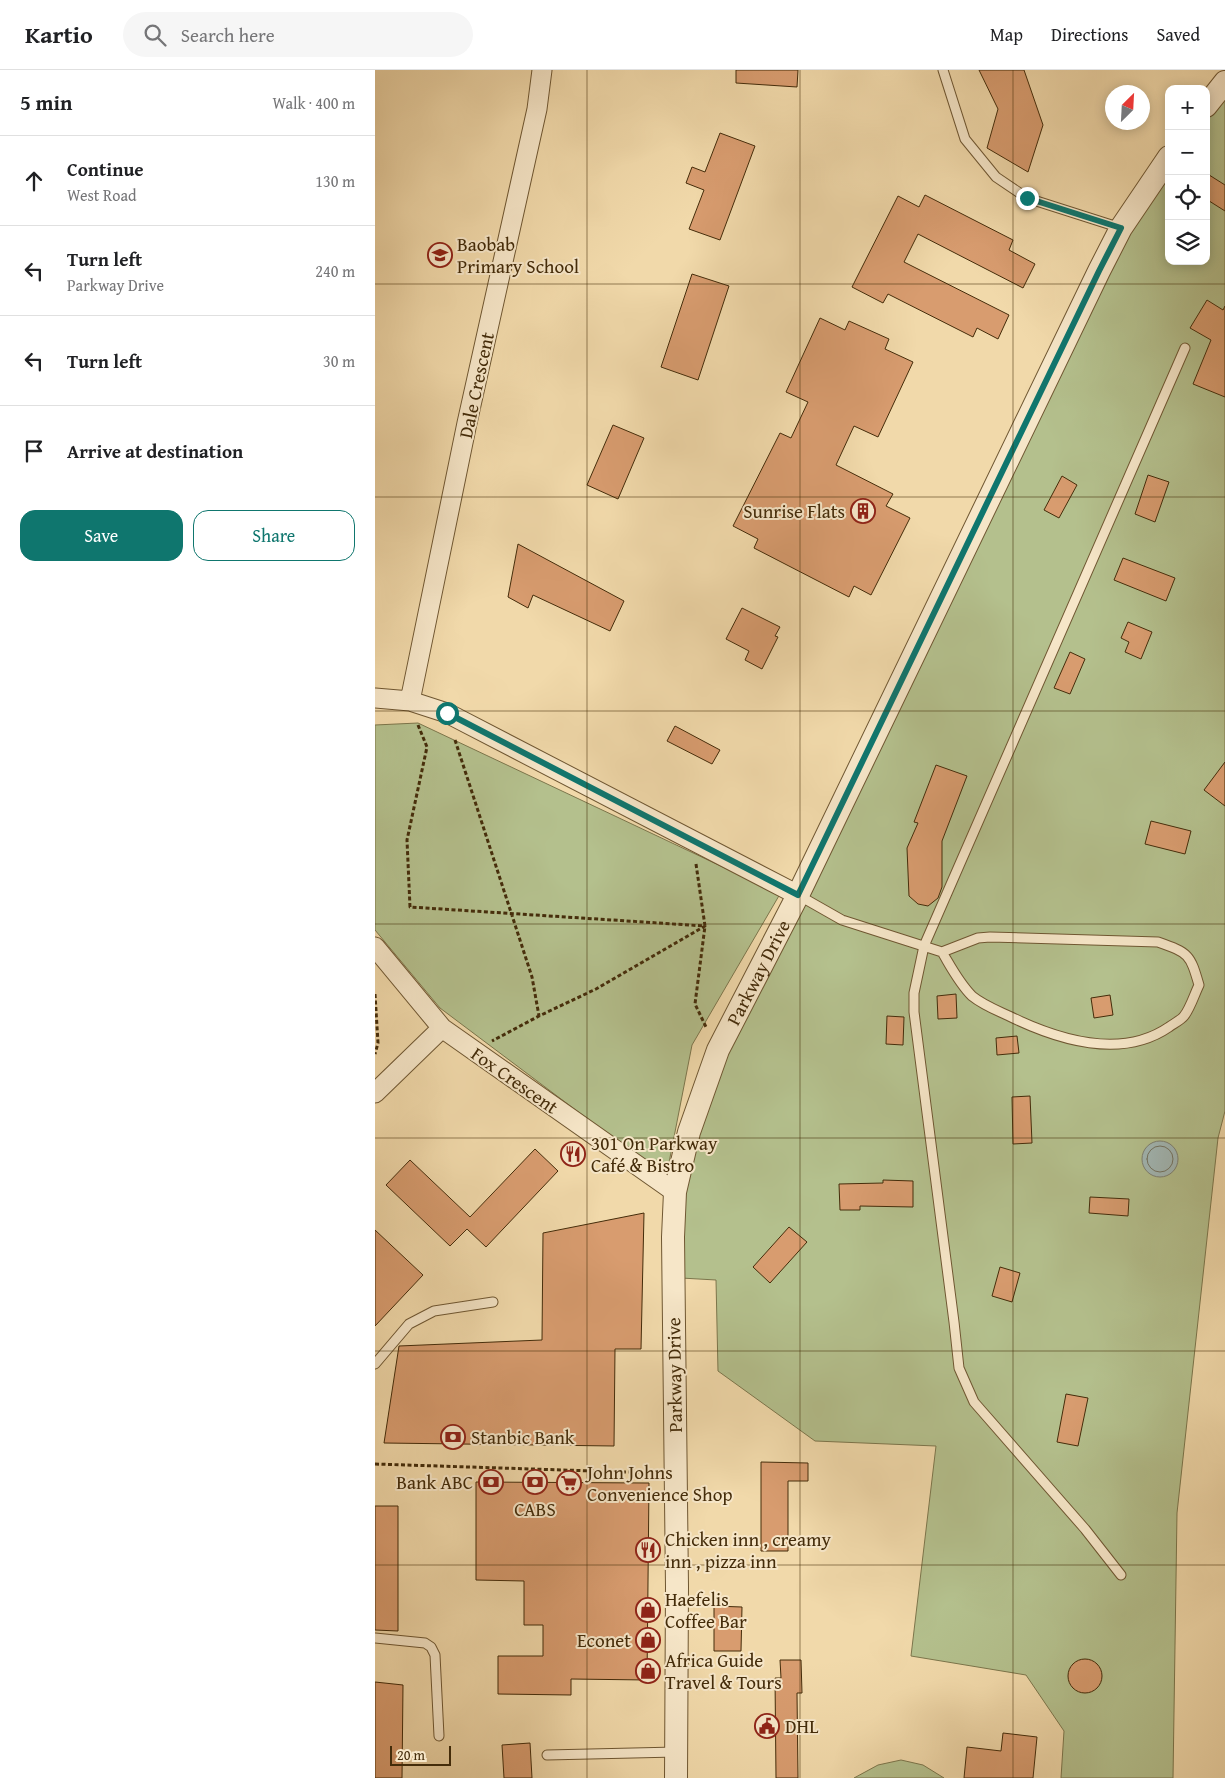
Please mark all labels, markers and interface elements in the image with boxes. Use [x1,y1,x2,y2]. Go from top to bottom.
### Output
search box [123,12,473,57]
text: Kartio [25,17,93,52]
icon: search [141,21,169,49]
text: Search here [181,21,275,49]
text: Map [990,21,1023,48]
text: Directions [1051,21,1128,48]
text: Saved [1156,21,1200,48]
north arrow [1105,85,1150,130]
map controls [1165,85,1210,265]
button: + [1165,85,1210,130]
text: 5 min [20,87,72,118]
text: Walk · 400 m [272,91,355,115]
button: − [1165,130,1210,175]
text: Continue [67,155,144,183]
icon: ahead [20,167,48,195]
text: 130 m [315,169,355,193]
button: locate [1165,175,1210,220]
text: West Road [67,183,136,207]
route end [1016,187,1039,210]
button: layers [1165,220,1210,265]
place label: Baobab Primary School [457,230,579,280]
school or university icon: Baobab Primary School [427,242,453,268]
text: Turn left [67,245,142,273]
icon: left [20,257,48,285]
text: 240 m [315,259,355,283]
text: Parkway Drive [67,273,164,297]
street label: Dale Crescent [451,329,501,441]
icon: left [20,347,48,375]
text: Turn left [67,347,142,375]
text: 30 m [323,349,355,373]
icon: arrive [20,437,48,465]
text: Arrive at destination [67,437,243,465]
place label: Sunrise Flats [743,497,845,525]
building icon: Sunrise Flats [850,498,876,524]
button: Save [20,510,183,561]
button: Share [193,510,355,561]
route start [436,702,459,725]
street label: Parkway Drive [719,915,797,1030]
street label: Fox Crescent [466,1040,565,1121]
place label: 301 On Parkway Café & Bistro [591,1129,718,1179]
restaurant icon: 301 On Parkway Café & Bistro [560,1141,586,1167]
street label: Parkway Drive [659,1317,689,1433]
place label: Stanbic Bank [471,1423,575,1451]
bank icon: Stanbic Bank [440,1424,466,1450]
place label: John Johns Convenience Shop [585,1458,733,1508]
place label: Bank ABC [396,1468,473,1496]
bank icon: Bank ABC [478,1469,504,1495]
bank icon: CABS [522,1469,548,1495]
supermarket icon: John Johns Convenience Shop [556,1470,582,1496]
place label: CABS [514,1495,556,1523]
place label: Chicken inn , creamy inn , pizza inn [665,1525,832,1575]
restaurant icon: Chicken inn , creamy inn , pizza inn [635,1537,661,1563]
place label: Haefelis Coffee Bar [665,1585,747,1635]
shop icon: Haefelis Coffee Bar [635,1597,661,1623]
place label: Econet [577,1626,631,1654]
shop icon: Econet [635,1627,661,1653]
place label: Africa Guide Travel & Tours [665,1646,782,1696]
shop icon: Africa Guide Travel & Tours [635,1658,661,1684]
place label: DHL [785,1712,818,1740]
public building icon: DHL [754,1713,780,1739]
scale bar [390,1743,451,1766]
text: 20 m [397,1745,425,1765]

